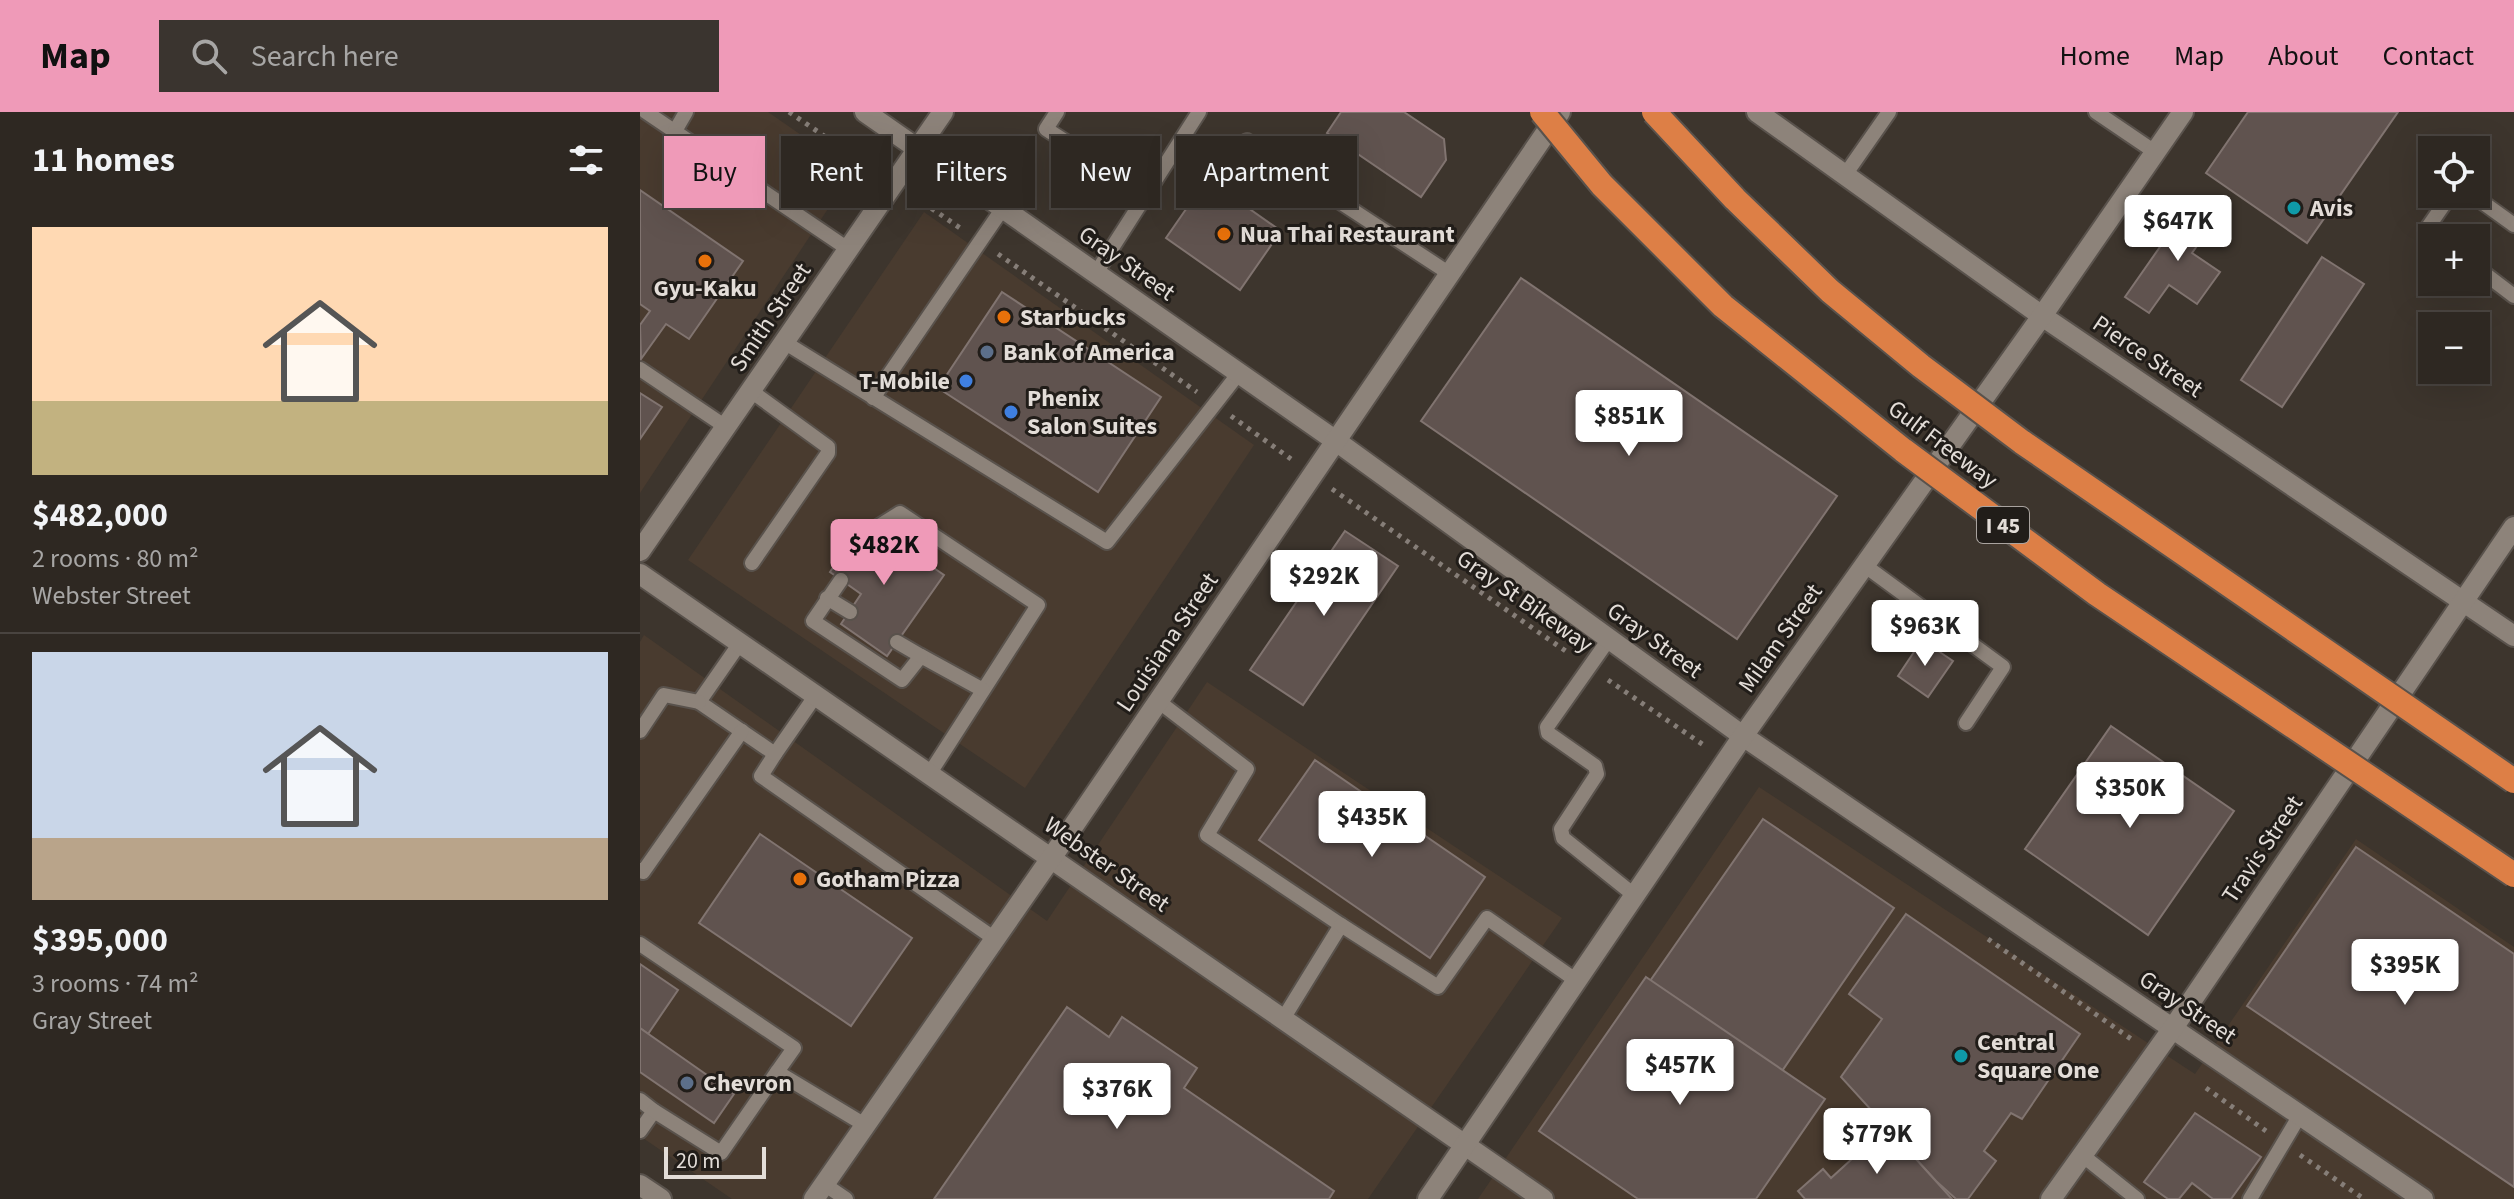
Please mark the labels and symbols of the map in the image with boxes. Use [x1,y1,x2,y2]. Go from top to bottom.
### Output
place label: Avis [2309,191,2353,226]
pin: $647K [2122,195,2234,263]
marker: Avis [2285,199,2303,217]
street label: Gray Street [1071,217,1182,310]
place label: Nua Thai Restaurant [1240,217,1455,252]
marker: Nua Thai Restaurant [1215,225,1233,243]
marker: Gyu-Kaku [696,252,714,270]
street label: Smith Street [721,256,820,379]
place label: Gyu-Kaku [653,271,757,306]
place label: Starbucks [1020,300,1126,335]
street label: Pierce Street [2085,306,2210,406]
marker: Starbucks [995,308,1013,326]
place label: Bank of America [1003,335,1175,370]
marker: Bank of America [978,343,996,361]
place label: T-Mobile [859,364,950,399]
marker: T-Mobile [957,372,975,390]
place label: Phenix Salon Suites [1027,381,1157,444]
pin: $851K [1573,390,1685,458]
street label: Gulf Freeway [1880,391,2005,497]
marker: Phenix Salon Suites [1002,403,1020,421]
road number: I 45 [1977,507,2029,543]
pin: $482K [828,519,940,587]
street label: Gray St Bikeway [1449,541,1600,662]
pin: $292K [1268,550,1380,618]
street label: Louisiana Street [1108,566,1227,719]
street label: Milam Street [1730,576,1831,700]
street label: Gray Street [1600,594,1710,687]
pin: $963K [1869,600,1981,668]
pin: $350K [2074,762,2186,830]
street label: Travis Street [2213,788,2312,910]
pin: $435K [1316,791,1428,859]
street label: Webster Street [1037,808,1177,921]
place label: Gotham Pizza [816,862,960,897]
marker: Gotham Pizza [791,870,809,888]
pin: $395K [2349,939,2461,1007]
street label: Gray Street [2132,962,2243,1053]
place label: Central Square One [1977,1025,2100,1088]
pin: $457K [1624,1039,1736,1107]
marker: Central Square One [1952,1047,1970,1065]
pin: $376K [1061,1063,1173,1131]
place label: Chevron [703,1066,792,1101]
marker: Chevron [678,1074,696,1092]
pin: $779K [1821,1108,1933,1176]
scale bar [664,1143,766,1179]

